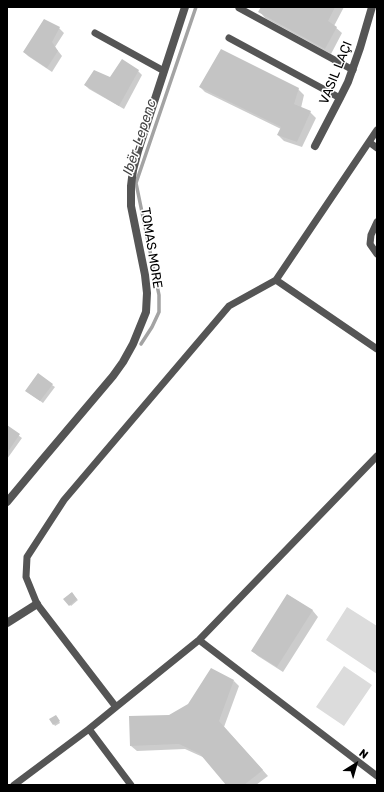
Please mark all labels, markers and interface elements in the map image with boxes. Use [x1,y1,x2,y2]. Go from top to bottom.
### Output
street label: VASIL LAÇI [316,39,356,107]
water label: Ibër-Lepenc [120,97,160,177]
street label: TOMAS MORE [137,206,165,290]
north arrow [336,744,376,784]
text: N [356,746,371,762]

